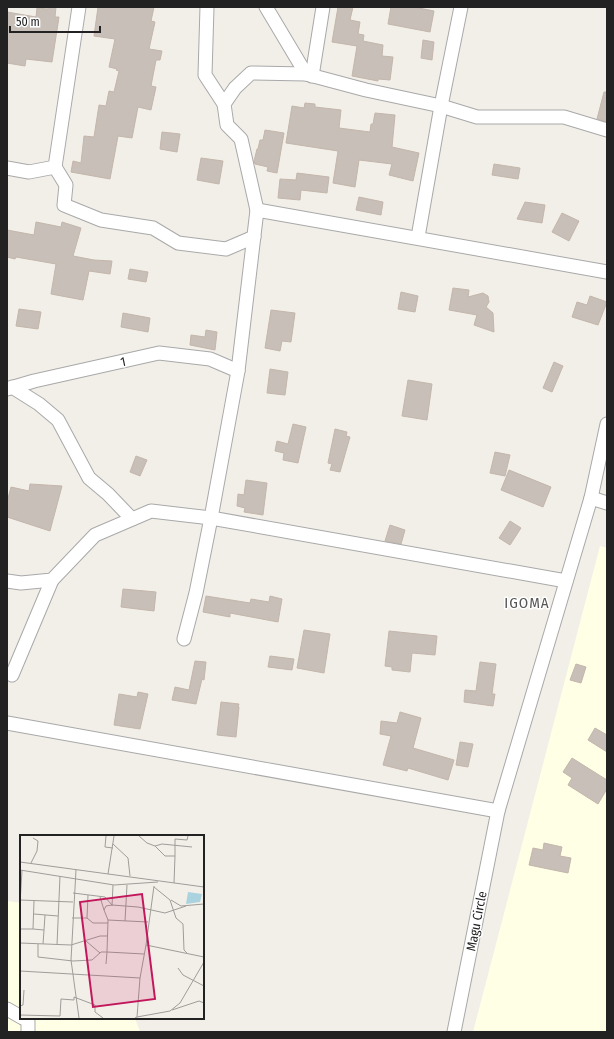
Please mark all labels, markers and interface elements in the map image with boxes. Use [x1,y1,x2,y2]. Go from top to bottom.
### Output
scale bar [10,8,100,34]
text: 50 m [16,15,40,29]
street label: 1 [119,354,127,369]
district label: IGOMA [504,594,550,612]
inset map [20,835,204,1019]
street label: Magu Circle [463,890,490,952]

